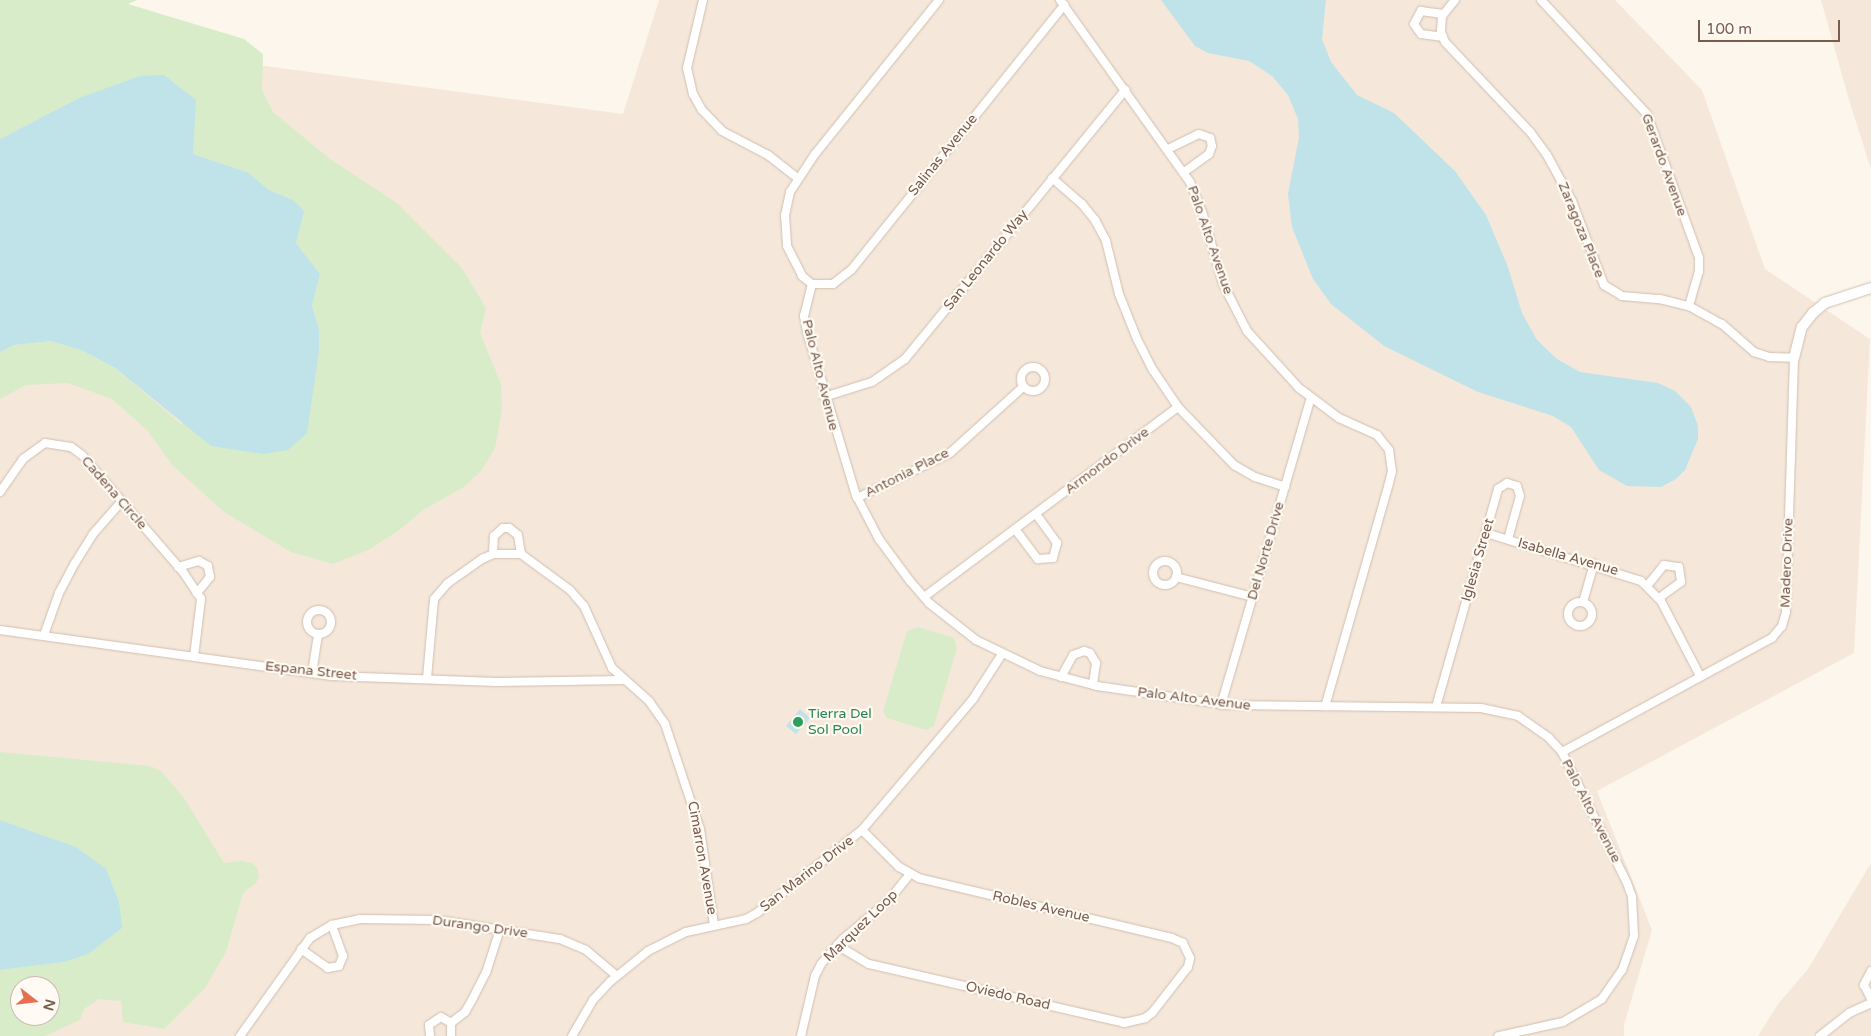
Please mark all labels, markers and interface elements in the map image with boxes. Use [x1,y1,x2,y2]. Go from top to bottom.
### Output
scale bar [1701,10,1844,42]
text: 100 m [1706,20,1752,38]
street label: Salinas Avenue [905,111,981,199]
street label: Gerardo Avenue [1638,111,1690,219]
street label: Zaragoza Place [1554,180,1608,280]
street label: Palo Alto Avenue [1184,183,1236,297]
street label: San Leonardo Way [940,206,1032,314]
street label: Palo Alto Avenue [798,318,842,432]
street label: Armondo Drive [1062,424,1152,498]
street label: Antonia Place [862,445,952,501]
street label: Cadena Circle [78,453,150,533]
street label: Del Norte Drive [1244,500,1288,602]
street label: Iglesia Street [1458,516,1498,604]
street label: Madero Drive [1777,518,1797,608]
street label: Isabella Avenue [1516,535,1620,579]
street label: Espana Street [264,658,358,684]
street label: Palo Alto Avenue [1136,684,1252,714]
place label: Tierra Del Sol Pool [808,706,872,739]
marker: Tierra Del Sol Pool [792,716,804,728]
street label: Palo Alto Avenue [1558,756,1624,866]
street label: Cimarron Avenue [684,800,720,916]
street label: San Marino Drive [757,832,857,916]
street label: Marquez Loop [821,886,901,966]
street label: Robles Avenue [991,888,1091,926]
street label: Durango Drive [431,912,529,942]
north arrow [10,976,60,1026]
street label: Oviedo Road [964,978,1052,1014]
text: N [39,997,59,1013]

